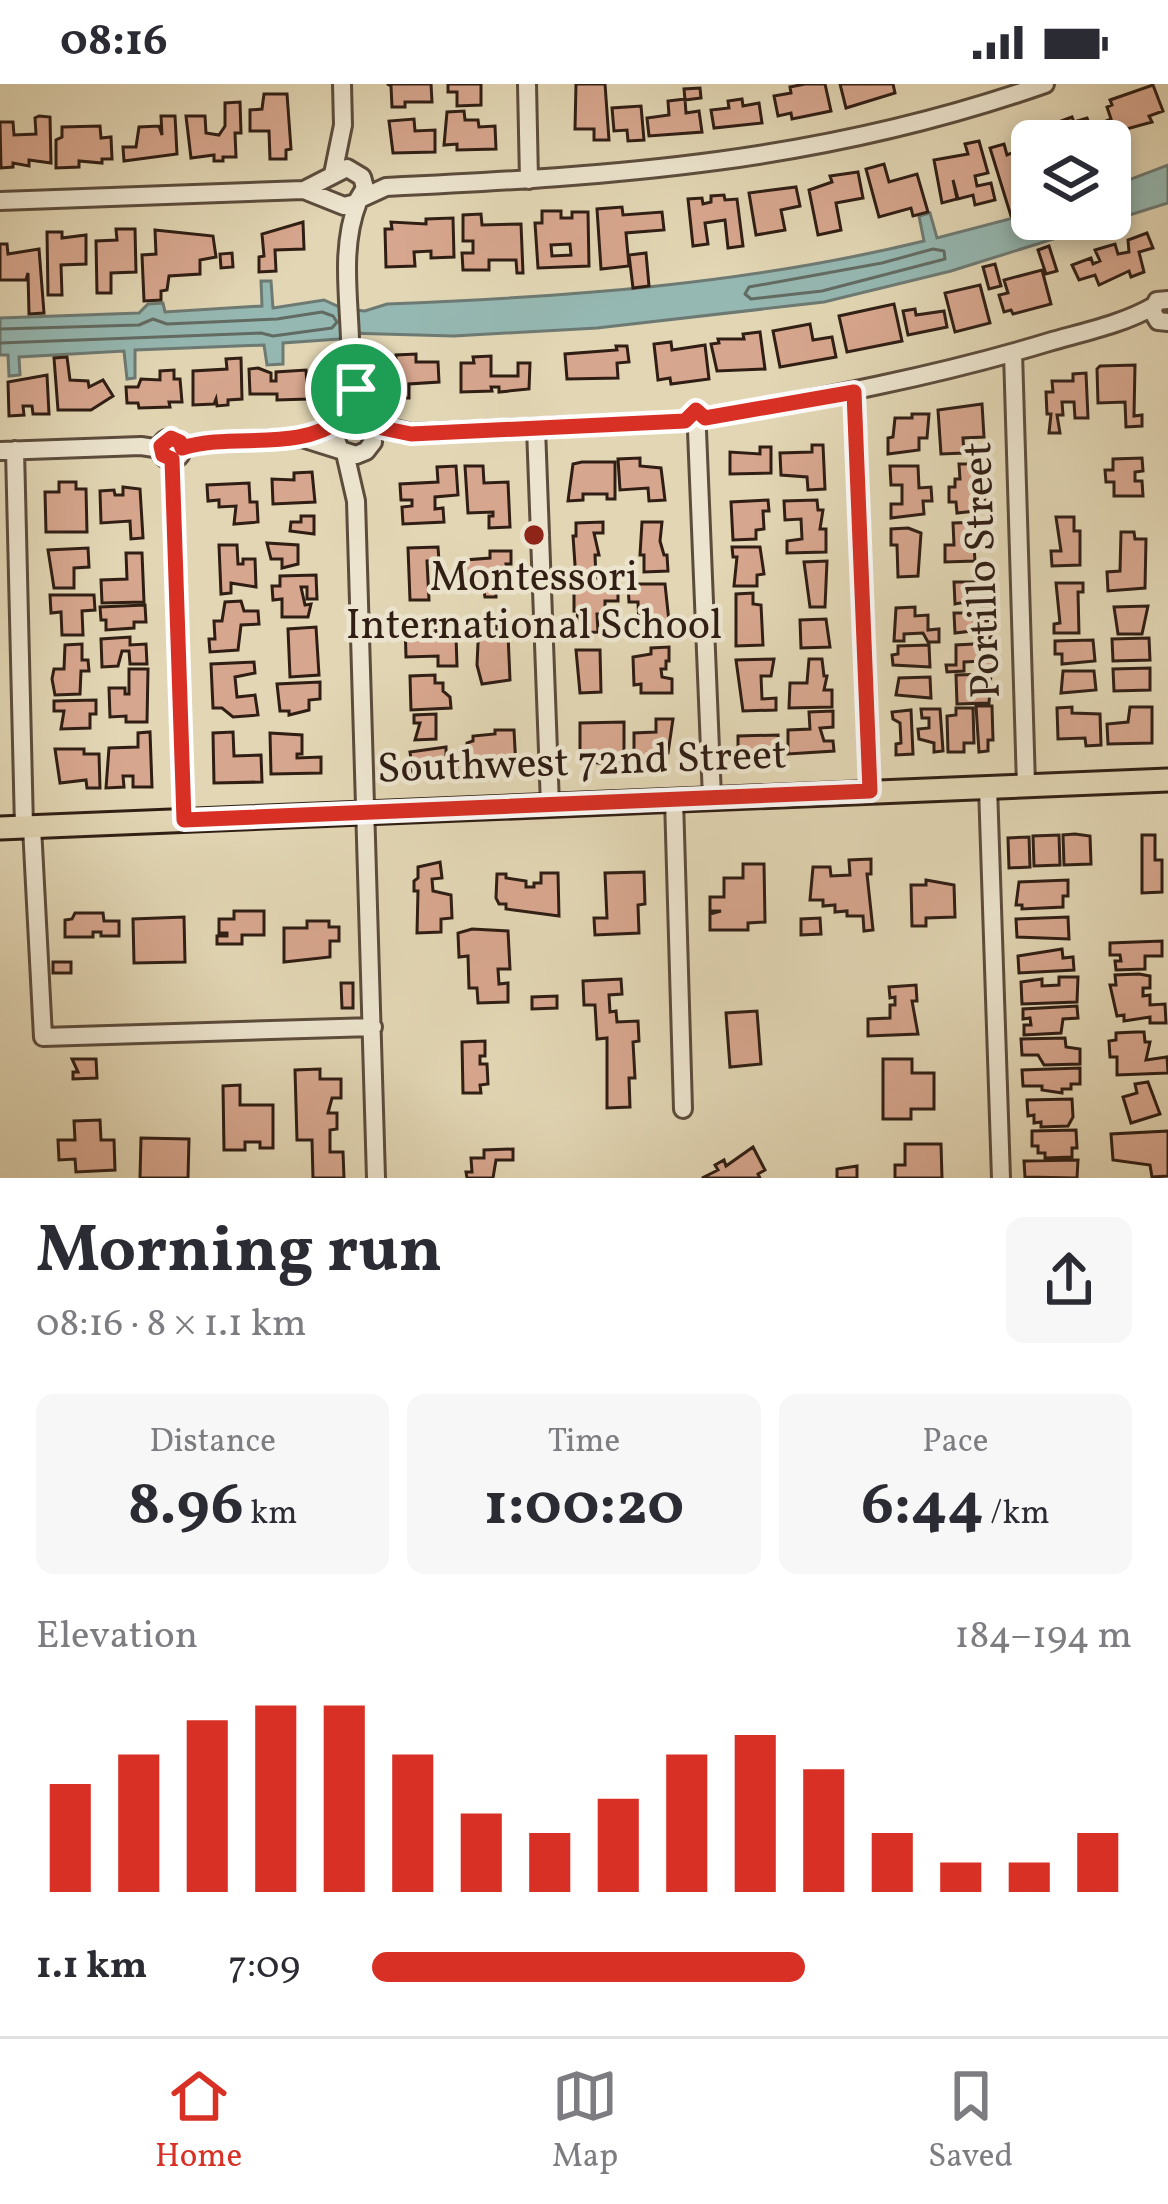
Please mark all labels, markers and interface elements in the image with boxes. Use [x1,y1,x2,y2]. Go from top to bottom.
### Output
text: 08:16 [60,11,168,74]
map controls [1011,120,1131,240]
button: layers [1011,120,1131,240]
pin [305,338,407,440]
icon: arrive [323,356,389,422]
street label: Portillo Street [950,441,1018,699]
marker: Montessori International School [521,522,547,548]
place label: Montessori International School [346,550,722,657]
street label: Southwest 72nd Street [376,727,788,801]
text: Morning run [36,1207,442,1299]
button: share [1006,1217,1132,1343]
text: 08:16 · 8 × 1.1 km [36,1298,306,1352]
text: Distance [150,1420,276,1466]
text: Time [548,1420,620,1466]
text: Pace [922,1420,988,1466]
text: 8.96 [128,1466,244,1549]
text: 1:00:20 [484,1466,684,1549]
text: 6:44 [861,1466,984,1549]
text: km [244,1492,298,1538]
text: /km [984,1492,1050,1538]
text: Elevation [36,1610,198,1664]
text: 184–194 m [954,1610,1132,1664]
text: 1.1 km [36,1940,148,1994]
text: 7:09 [228,1940,300,1994]
tab: Home [155,2063,242,2181]
tab: Map [552,2063,618,2181]
tab: Saved [928,2063,1013,2181]

